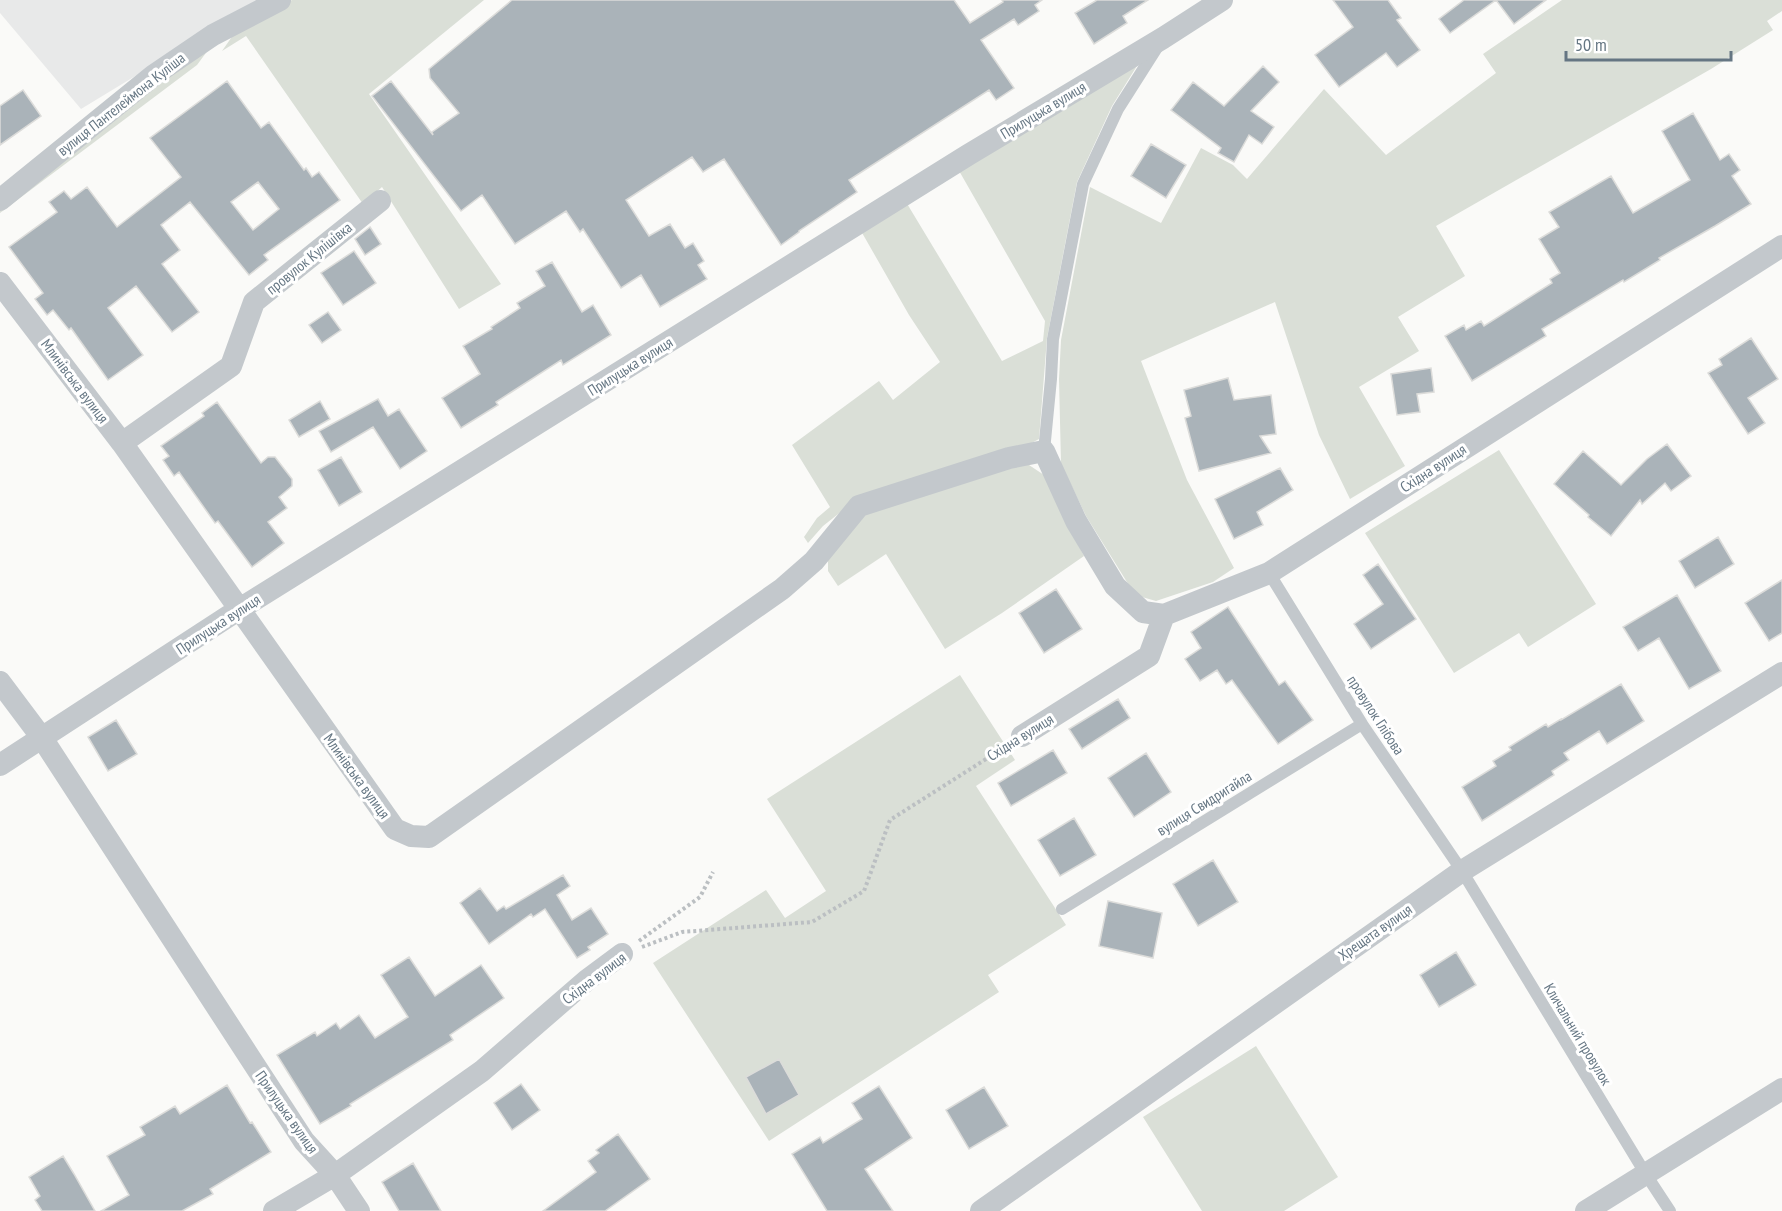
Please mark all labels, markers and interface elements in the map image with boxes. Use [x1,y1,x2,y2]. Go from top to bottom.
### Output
scale bar [1566,24,1731,62]
text: 50 m [1575,33,1607,56]
street label: вулиця Пантелеймона Куліша [53,48,189,160]
street label: Прилуцька вулиця [997,77,1089,143]
street label: провулок Кулішівка [262,218,356,298]
street label: Прилуцька вулиця [584,332,676,400]
street label: Млинівська вулиця [37,335,113,427]
street label: Східна вулиця [1396,440,1470,496]
street label: Прилуцька вулиця [172,590,264,658]
street label: провулок Глібова [1343,672,1409,758]
street label: Східна вулиця [983,709,1057,765]
street label: Млинівська вулиця [320,730,394,822]
street label: вулиця Свидригайла [1153,766,1255,840]
street label: Хрещата вулиця [1334,899,1416,964]
street label: Східна вулиця [558,948,630,1008]
street label: Кличальний провулок [1540,979,1616,1089]
street label: Прилуцька вулиця [252,1067,323,1157]

